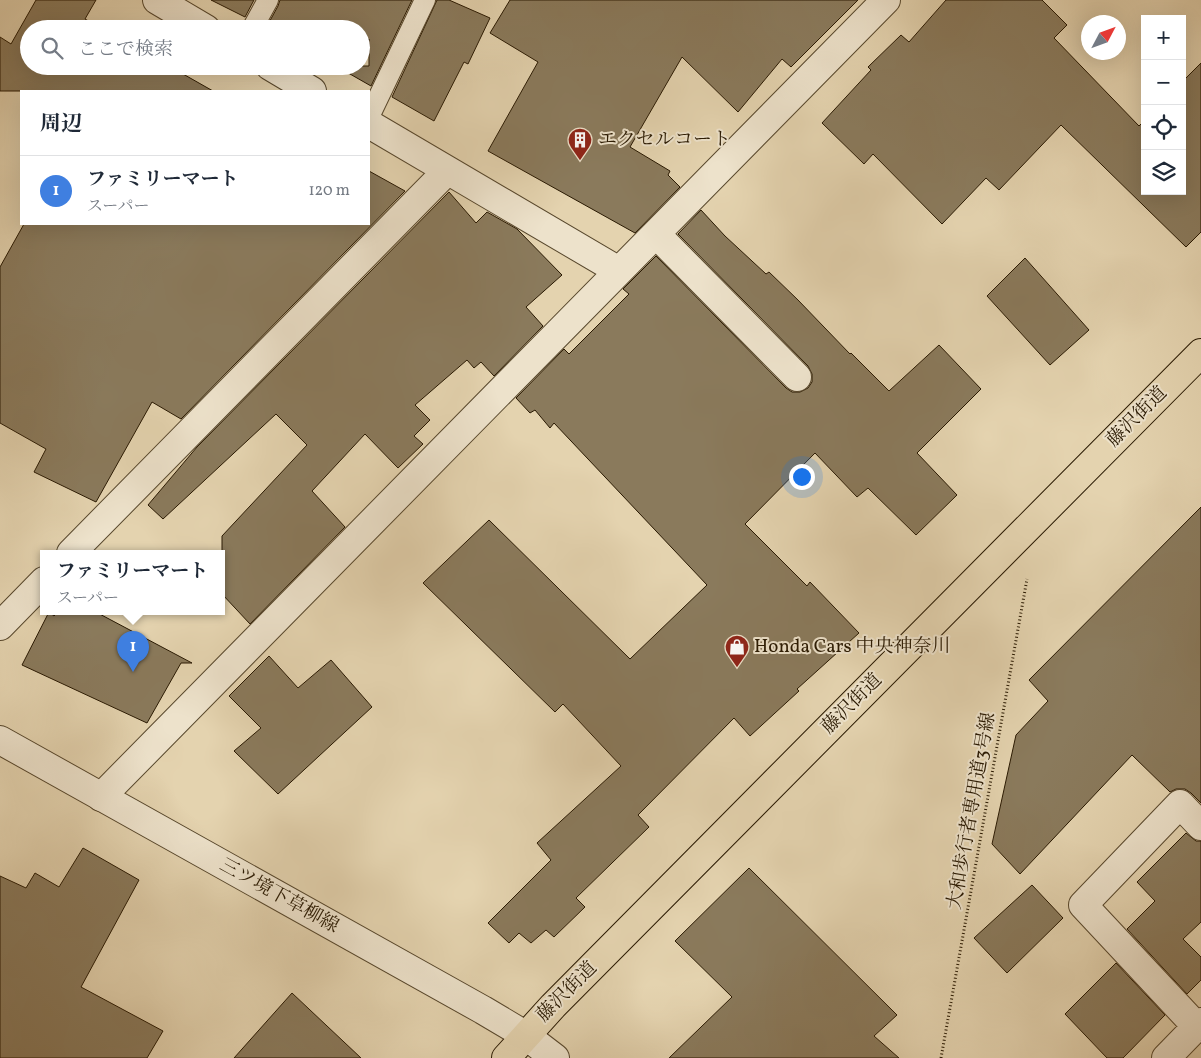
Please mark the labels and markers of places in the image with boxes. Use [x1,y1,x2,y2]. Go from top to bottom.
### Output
building icon: エクセルコート [567,127,593,161]
place label: エクセルコート [598,127,731,153]
pin: 1 [117,631,149,672]
shop icon: Honda Cars 中央神奈川 [724,634,750,668]
place label: Honda Cars 中央神奈川 [754,634,951,660]

